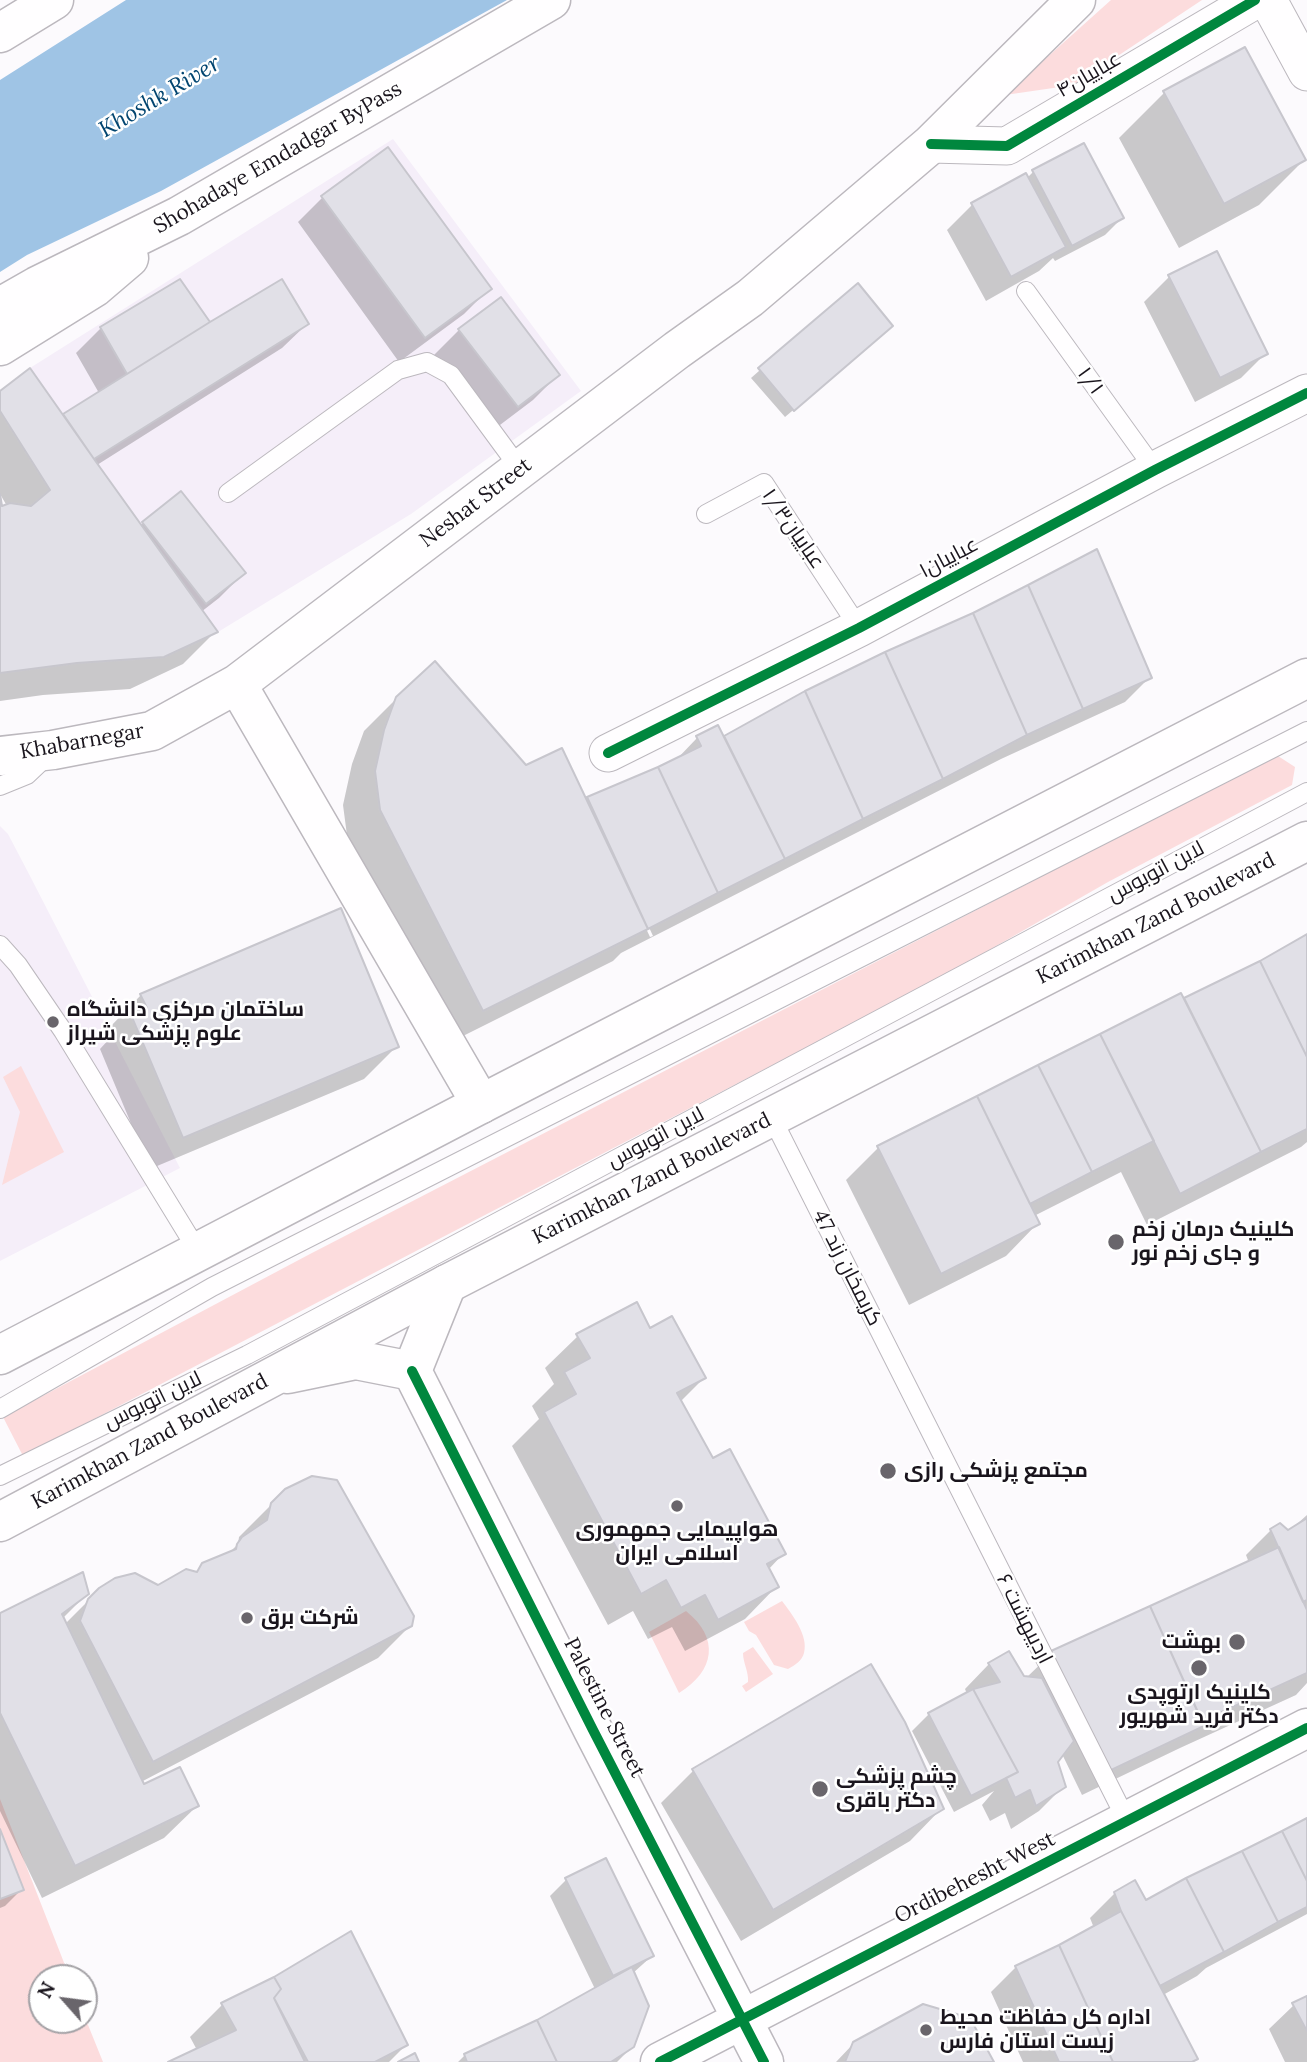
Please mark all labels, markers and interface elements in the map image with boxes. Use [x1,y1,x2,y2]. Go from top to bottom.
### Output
street label: عباییان۴ [1052,46,1126,104]
water label: Khoshk River [94,50,226,144]
street label: Shohadaye Emdadgar ByPass [149,76,407,240]
street label: ۱/۱ [1072,362,1108,400]
street label: Neshat Street [415,453,537,553]
street label: عباییان۱/۳ [756,484,830,574]
street label: عباییان۱ [915,532,983,584]
street label: Khabarnegar [18,719,146,765]
street label: لاین اتوبوس [1103,836,1209,908]
street label: Karimkhan Zand Boulevard [1033,848,1279,990]
place label: ساختمان مرکزی دانشگاه علوم پزشکی شیراز [67,997,304,1047]
marker: ساختمان مرکزی دانشگاه علوم پزشکی شیراز [45,1014,61,1030]
street label: لاین اتوبوس [603,1102,709,1174]
street label: Karimkhan Zand Boulevard [529,1108,775,1250]
street label: 47 کریمخان زند [807,1206,887,1330]
place label: کلینیک درمان زخم و جای زخم نور [1132,1217,1294,1267]
marker: کلینیک درمان زخم و جای زخم نور [1106,1232,1126,1252]
street label: لاین اتوبوس [100,1366,206,1436]
street label: Karimkhan Zand Boulevard [28,1369,272,1515]
place label: مجتمع پزشکی رازی [904,1458,1088,1484]
marker: مجتمع پزشکی رازی [878,1461,898,1481]
marker: هواپیمایی جمهموری اسلامی ایران [669,1498,685,1514]
place label: هواپیمایی جمهموری اسلامی ایران [576,1517,778,1567]
street label: ۶ اردیبهشت [991,1570,1057,1668]
place label: شرکت برق [261,1605,359,1631]
marker: شرکت برق [239,1610,255,1626]
place label: بهشت [1162,1629,1221,1655]
marker: بهشت [1227,1632,1247,1652]
street label: Palestine Street [558,1634,650,1782]
marker: کلینیک ارتوپدی دکتر فرید شهریور [1189,1658,1209,1678]
place label: کلینیک ارتوپدی دکتر فرید شهریور [1119,1680,1279,1730]
place label: چشم پزشکی دکتر باقری [836,1764,957,1814]
marker: چشم پزشکی دکتر باقری [810,1779,830,1799]
street label: Ordibehesht West [891,1827,1059,1929]
north arrow [28,1964,98,2034]
text: N [32,1978,60,2002]
place label: اداره کل حفاظت محیط زیست استان فارس [940,2005,1151,2055]
marker: اداره کل حفاظت محیط زیست استان فارس [918,2022,934,2038]

